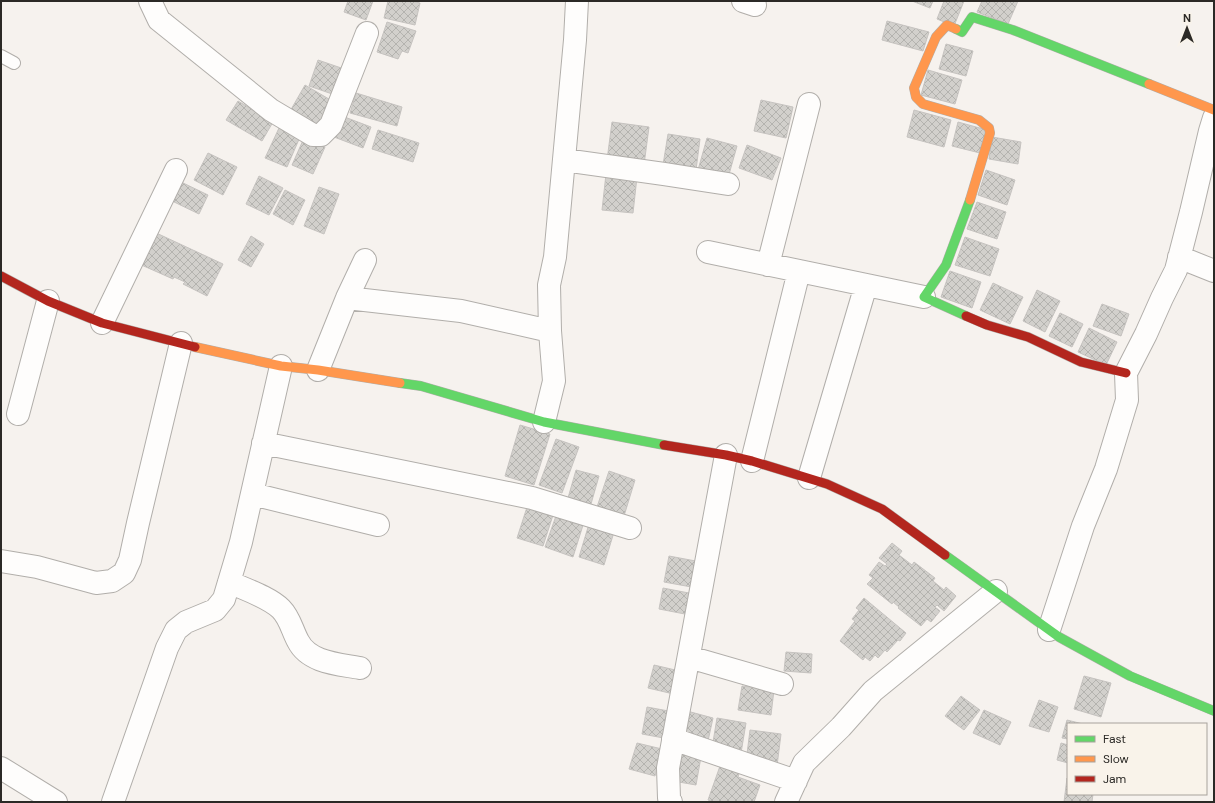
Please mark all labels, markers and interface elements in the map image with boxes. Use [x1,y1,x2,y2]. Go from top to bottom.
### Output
north arrow [1167,8,1207,48]
text: N [1183,11,1191,25]
legend [1067,723,1207,795]
text: Fast [1103,731,1126,747]
text: Slow [1103,751,1129,767]
text: Jam [1103,771,1126,787]

